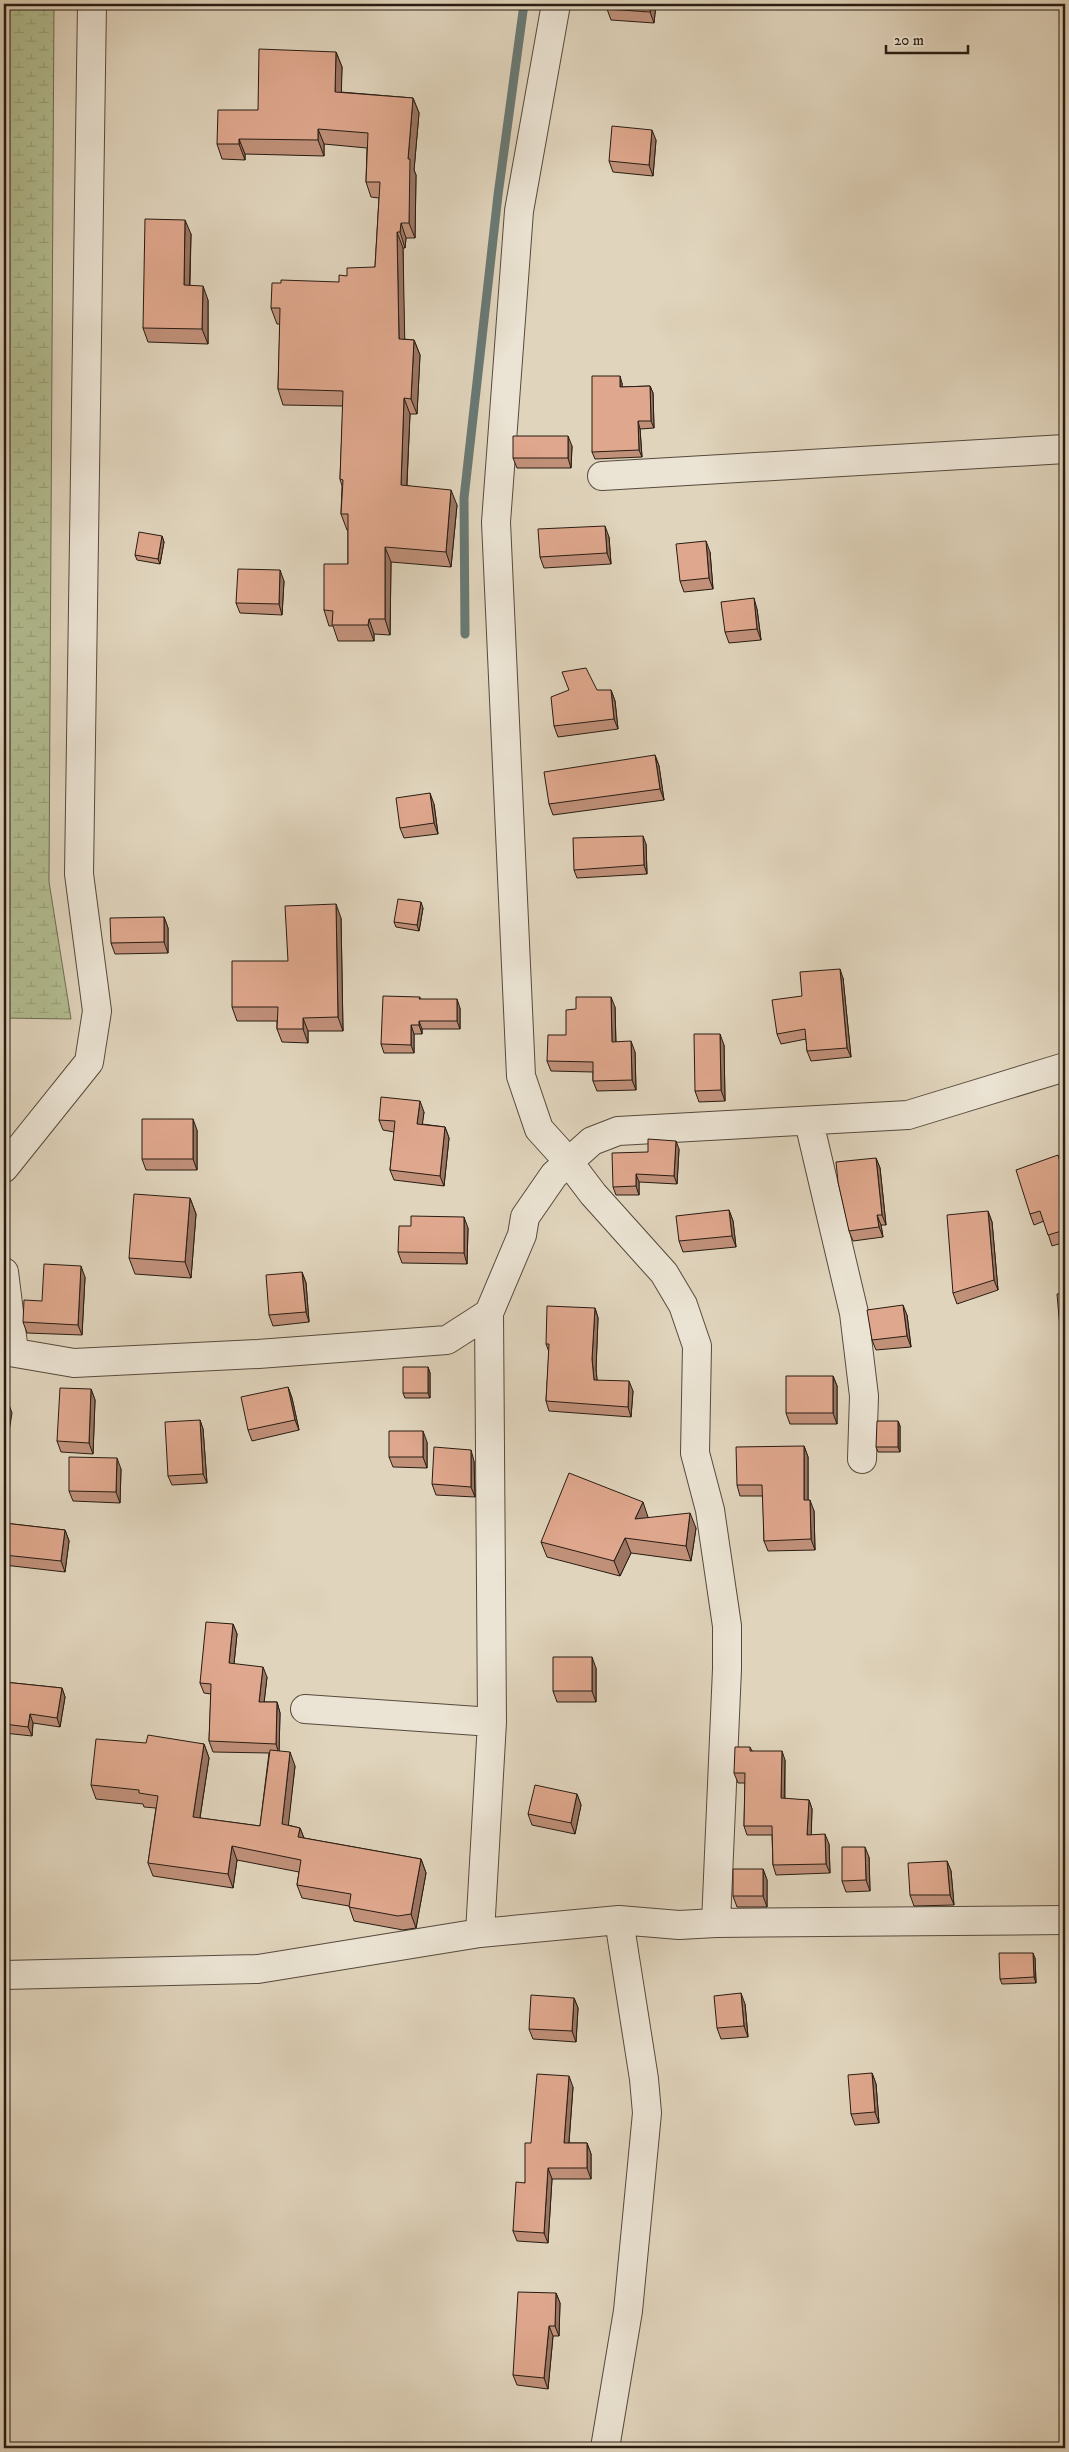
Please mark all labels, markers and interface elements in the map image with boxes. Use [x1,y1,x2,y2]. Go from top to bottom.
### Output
scale bar [886,22,969,54]
text: 20 m [894,31,924,50]

